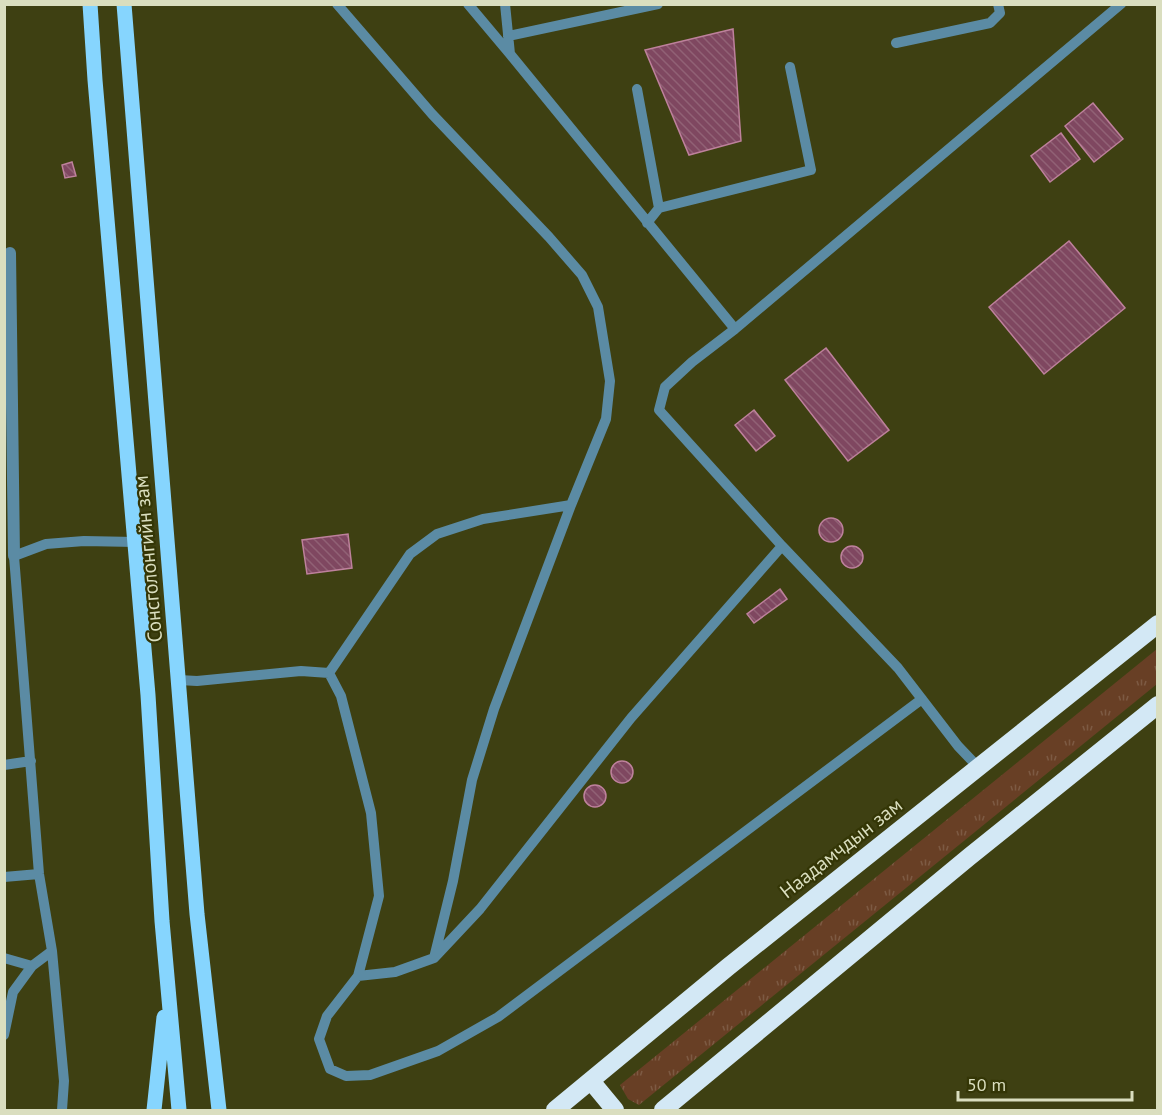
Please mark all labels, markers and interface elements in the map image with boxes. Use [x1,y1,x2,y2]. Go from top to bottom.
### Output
street label: Сонсголонгийн зам [128,474,168,644]
street label: Наадамчдын зам [774,792,908,904]
scale bar [958,1064,1132,1102]
text: 50 m [967,1073,1006,1096]

